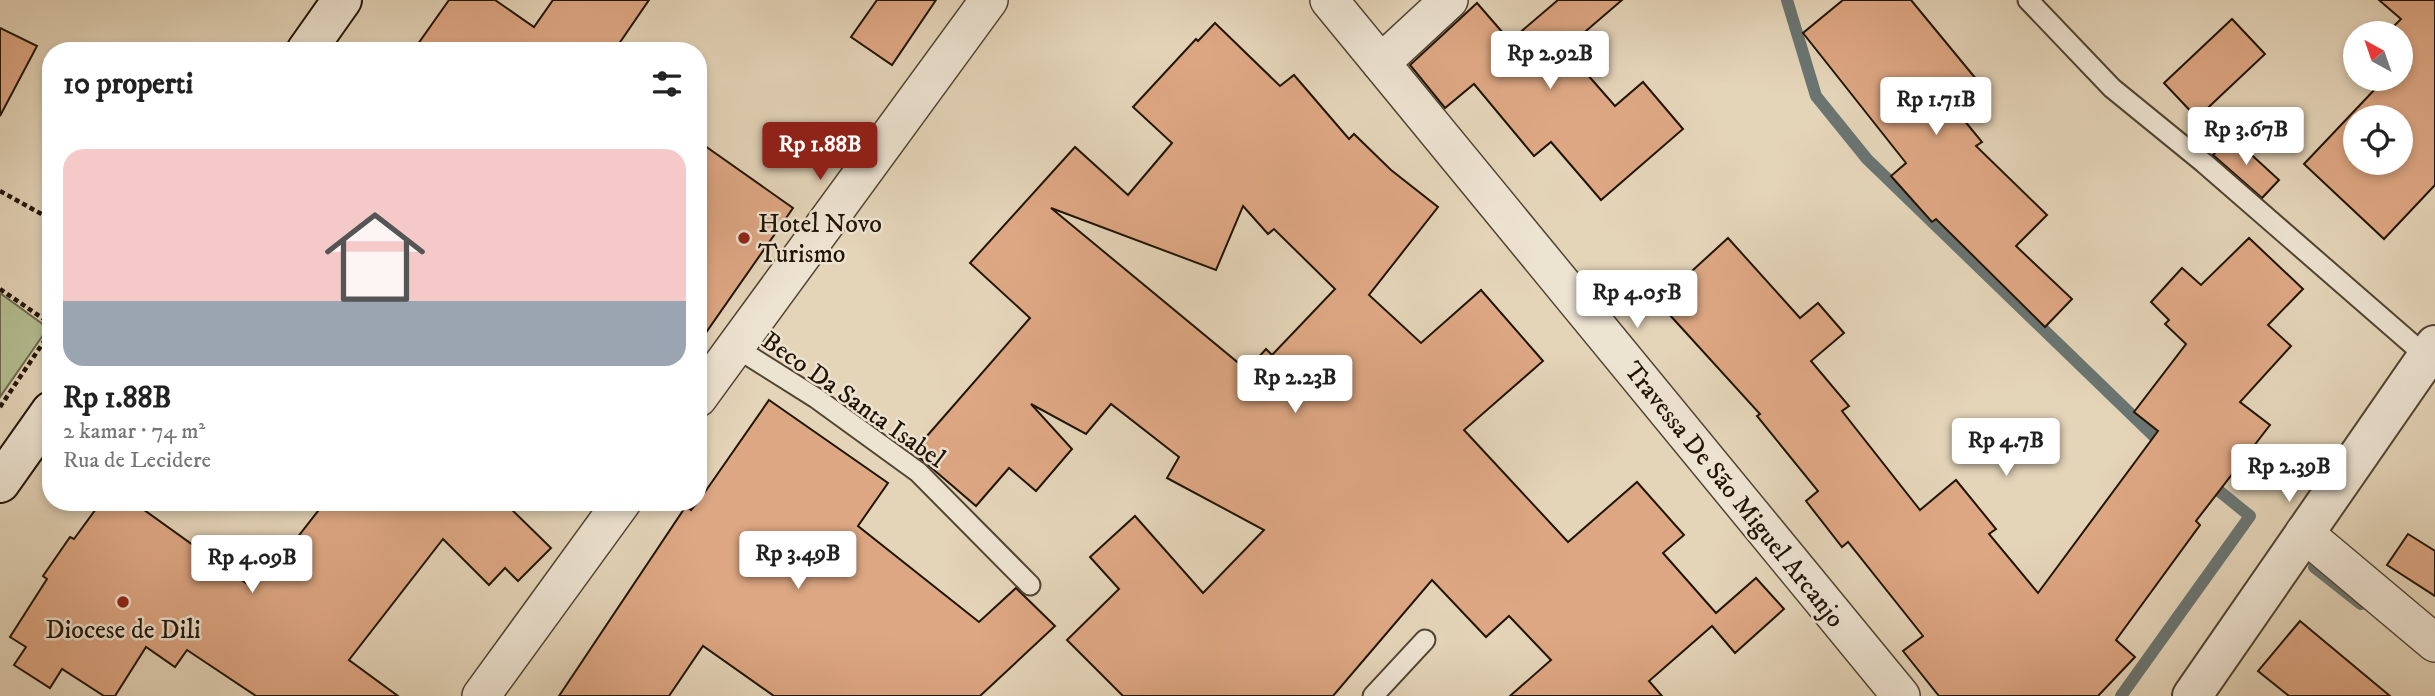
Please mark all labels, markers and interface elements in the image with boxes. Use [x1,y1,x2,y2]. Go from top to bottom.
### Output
north arrow [2343,21,2413,91]
map controls [2343,21,2413,175]
pin: Rp 2.92B [1478,32,1622,91]
text: Rp 2.92B [1507,39,1593,68]
icon: filters [648,65,686,103]
text: 10 properti [63,66,193,103]
pin: Rp 1.71B [1864,78,2008,137]
text: Rp 1.71B [1896,85,1976,114]
button: locate [2343,105,2413,175]
pin: Rp 3.67B [2174,108,2318,167]
text: Rp 3.67B [2204,115,2288,144]
pin: Rp 1.88B [748,122,892,182]
text: Rp 1.88B [778,130,862,159]
icon: home [312,194,438,320]
place label: Hotel Novo Turismo [758,208,882,271]
marker: Hotel Novo Turismo [736,230,752,246]
pin: Rp 4.05B [1565,270,1709,330]
text: Rp 4.05B [1592,278,1682,307]
street label: Beco Da Santa Isabel [755,325,952,476]
street label: Travessa De São Miguel Arcanjo [1616,355,1851,635]
pin: Rp 2.23B [1223,356,1367,415]
text: Rp 2.23B [1253,363,1337,392]
text: Rp 1.88B [63,380,172,417]
text: 2 kamar · 74 m² [63,417,205,446]
pin: Rp 4.7B [1941,419,2071,478]
text: Rp 4.7B [1968,426,2044,455]
pin: Rp 2.39B [2217,444,2361,504]
text: Rua de Lecidere [63,446,211,475]
text: Rp 2.39B [2247,452,2331,481]
pin: Rp 3.49B [726,532,870,591]
pin: Rp 4.09B [180,536,324,595]
text: Rp 3.49B [755,539,841,568]
text: Rp 4.09B [207,543,297,572]
marker: Diocese de Dili [115,594,131,610]
place label: Diocese de Dili [45,614,201,647]

